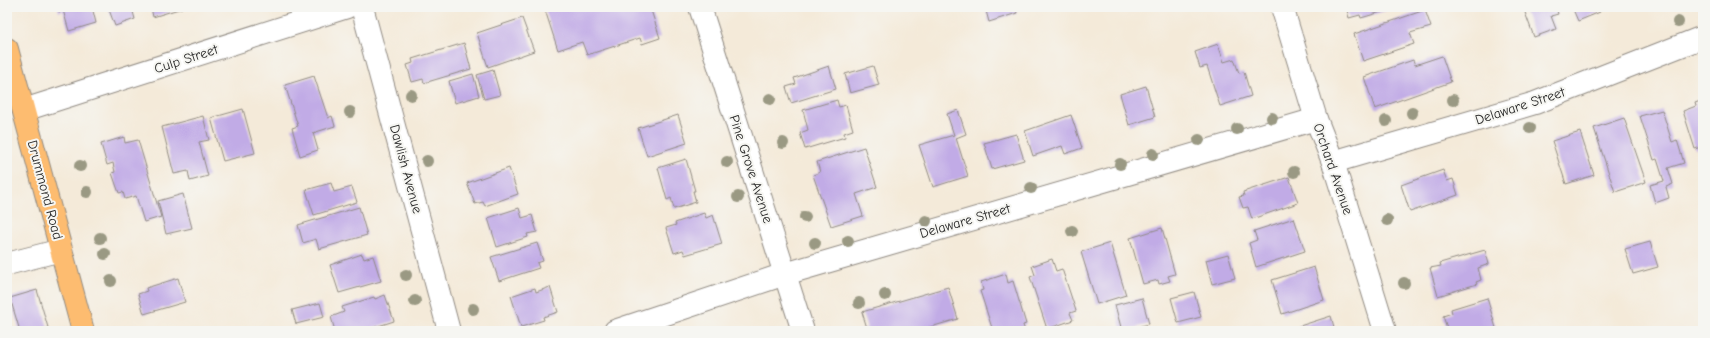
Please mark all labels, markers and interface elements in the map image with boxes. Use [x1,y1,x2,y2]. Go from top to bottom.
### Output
street label: Culp Street [152,40,221,77]
street label: Delaware Street [1473,83,1568,129]
street label: Pine Grove Avenue [725,113,777,225]
street label: Orchard Avenue [1309,121,1357,217]
street label: Dawlish Avenue [386,123,426,215]
street label: Drummond Road [24,138,66,242]
street label: Delaware Street [918,200,1013,242]

